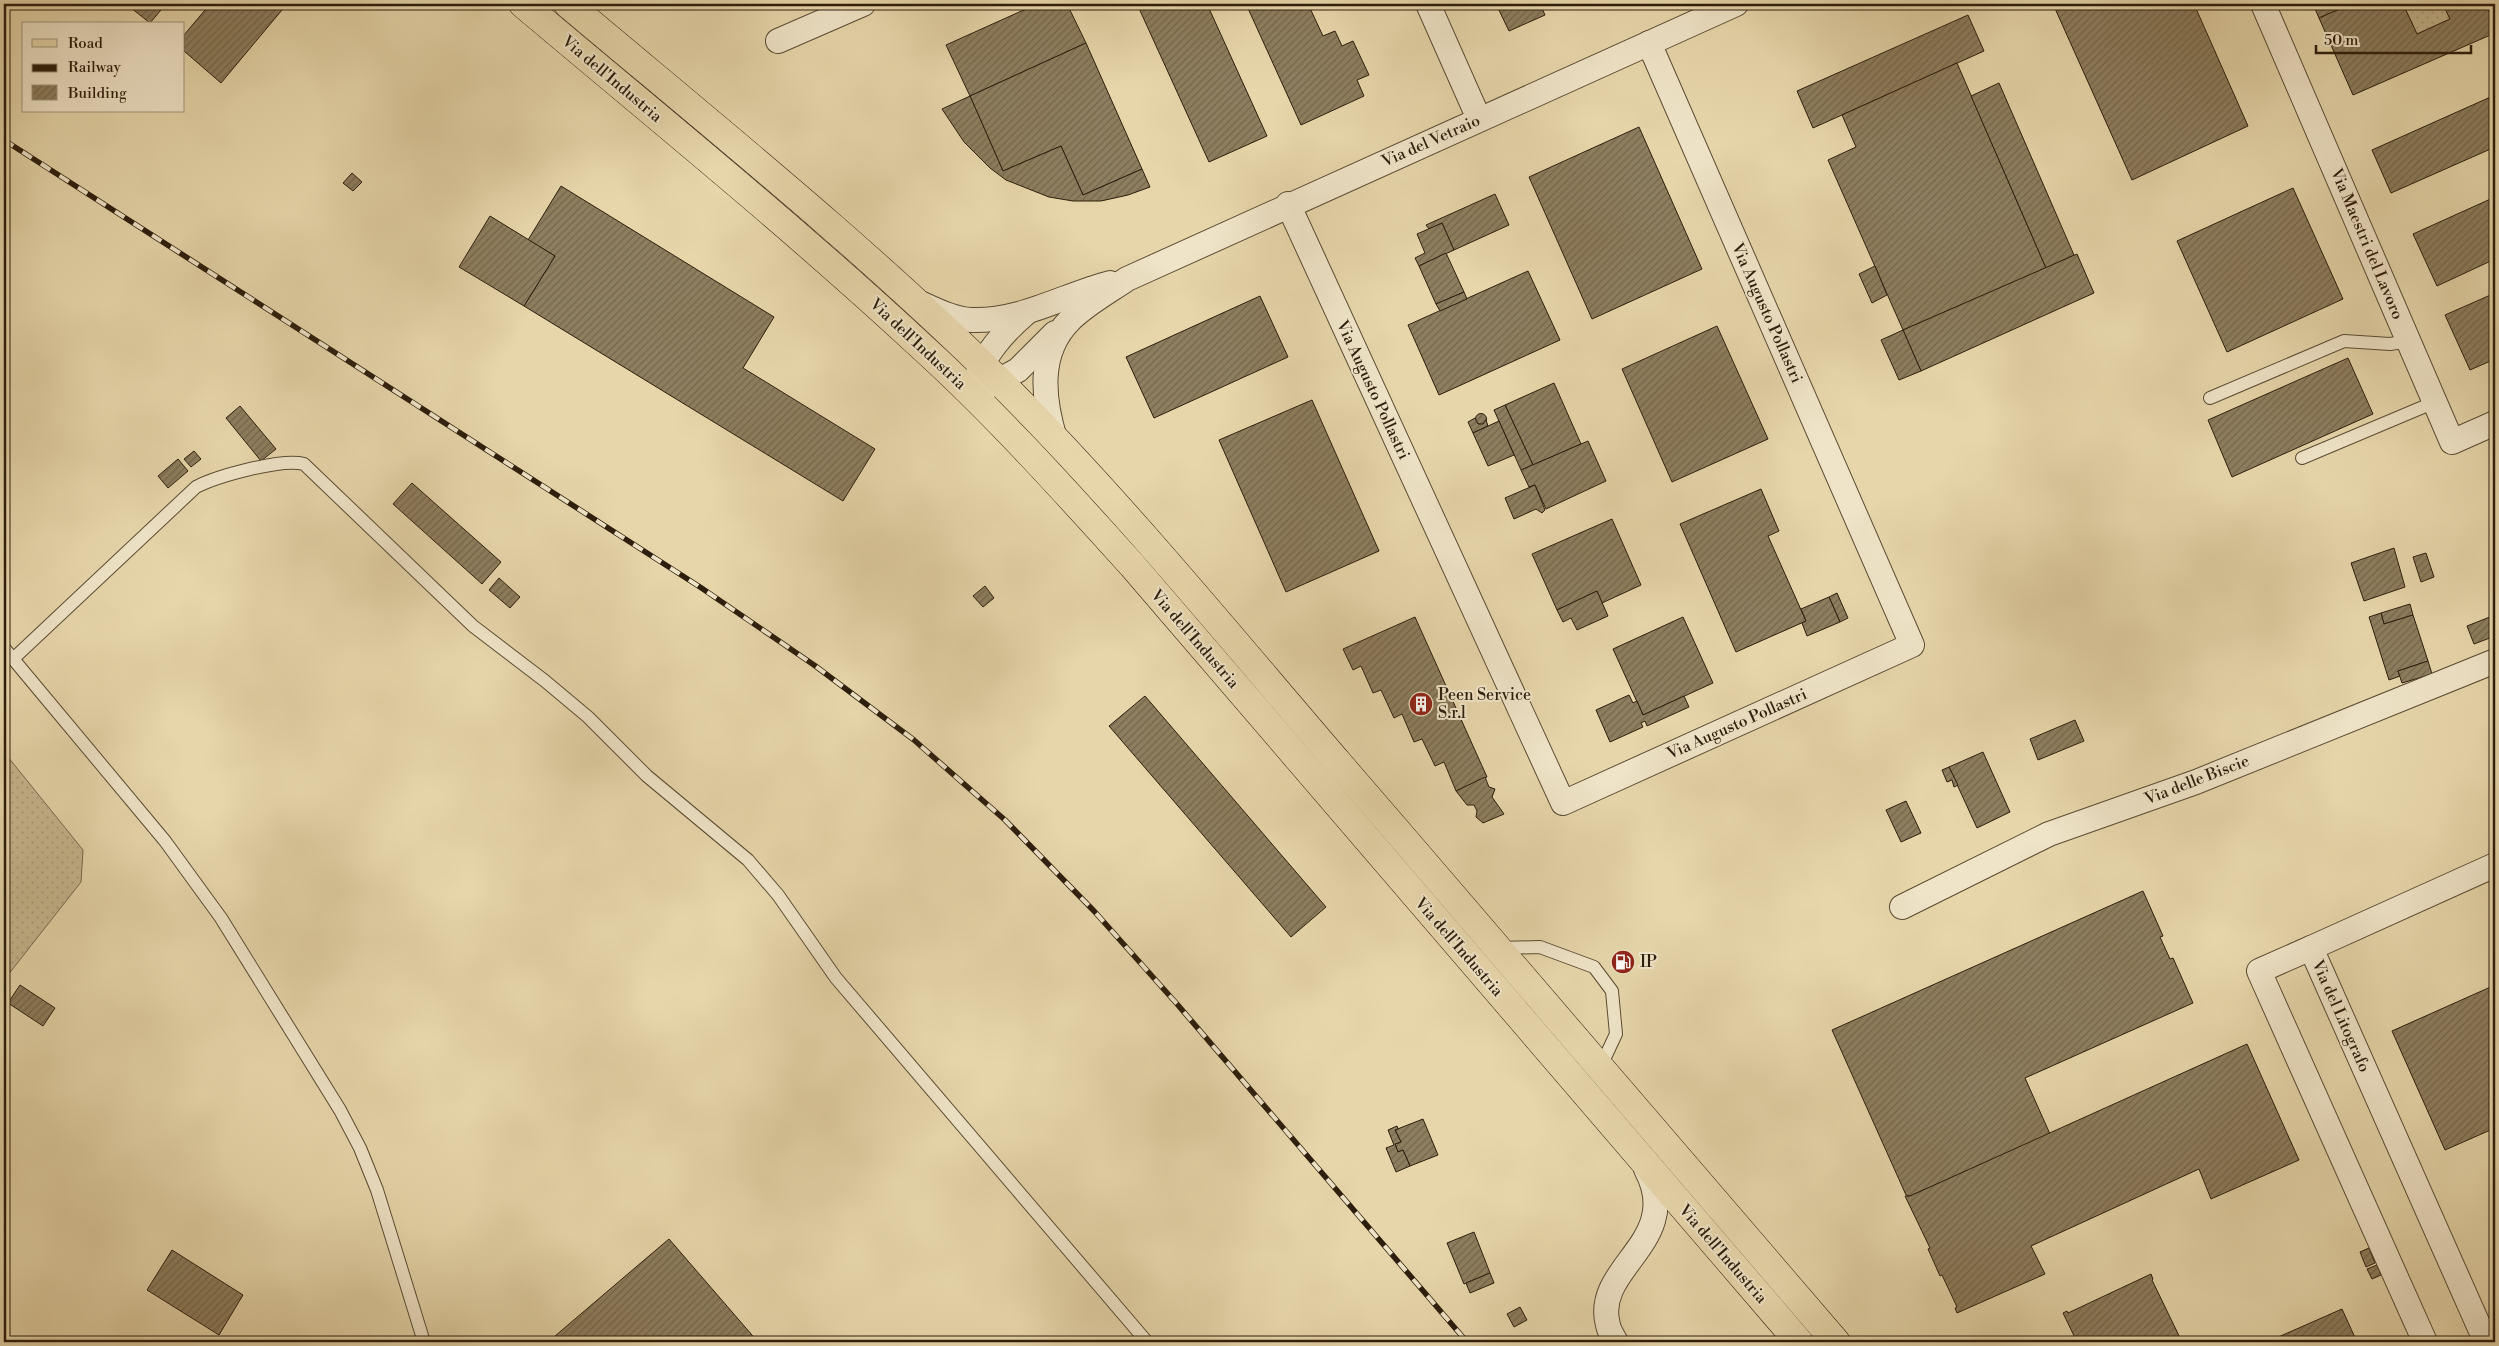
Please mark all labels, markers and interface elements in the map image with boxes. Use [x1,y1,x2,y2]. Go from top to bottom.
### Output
legend [22,22,185,112]
scale bar [2316,22,2472,54]
street label: Via dell'Industria [557,31,667,127]
text: 50 m [2324,31,2358,50]
text: Road [68,34,103,53]
text: Railway [68,58,122,77]
text: Building [67,84,127,103]
street label: Via del Vetraio [1378,110,1483,172]
street label: Via Maestri del Lavoro [2326,165,2408,323]
street label: Via Augusto Pollastri [1727,239,1807,386]
street label: Via dell'Industria [865,294,971,394]
street label: Via Augusto Pollastri [1332,316,1414,463]
street label: Via dell'Industria [1146,585,1244,693]
street label: Via Augusto Pollastri [1663,684,1810,764]
place label: Peen Service S.r.l [1438,685,1531,723]
building icon: Peen Service S.r.l [1408,691,1434,717]
street label: Via delle Biscie [2141,751,2252,809]
street label: Via dell'Industria [1410,893,1508,1001]
fuel station icon: IP [1610,949,1636,975]
place label: IP [1640,952,1657,972]
street label: Via del Litografo [2307,956,2375,1075]
street label: Via dell'Industria [1674,1200,1772,1308]

